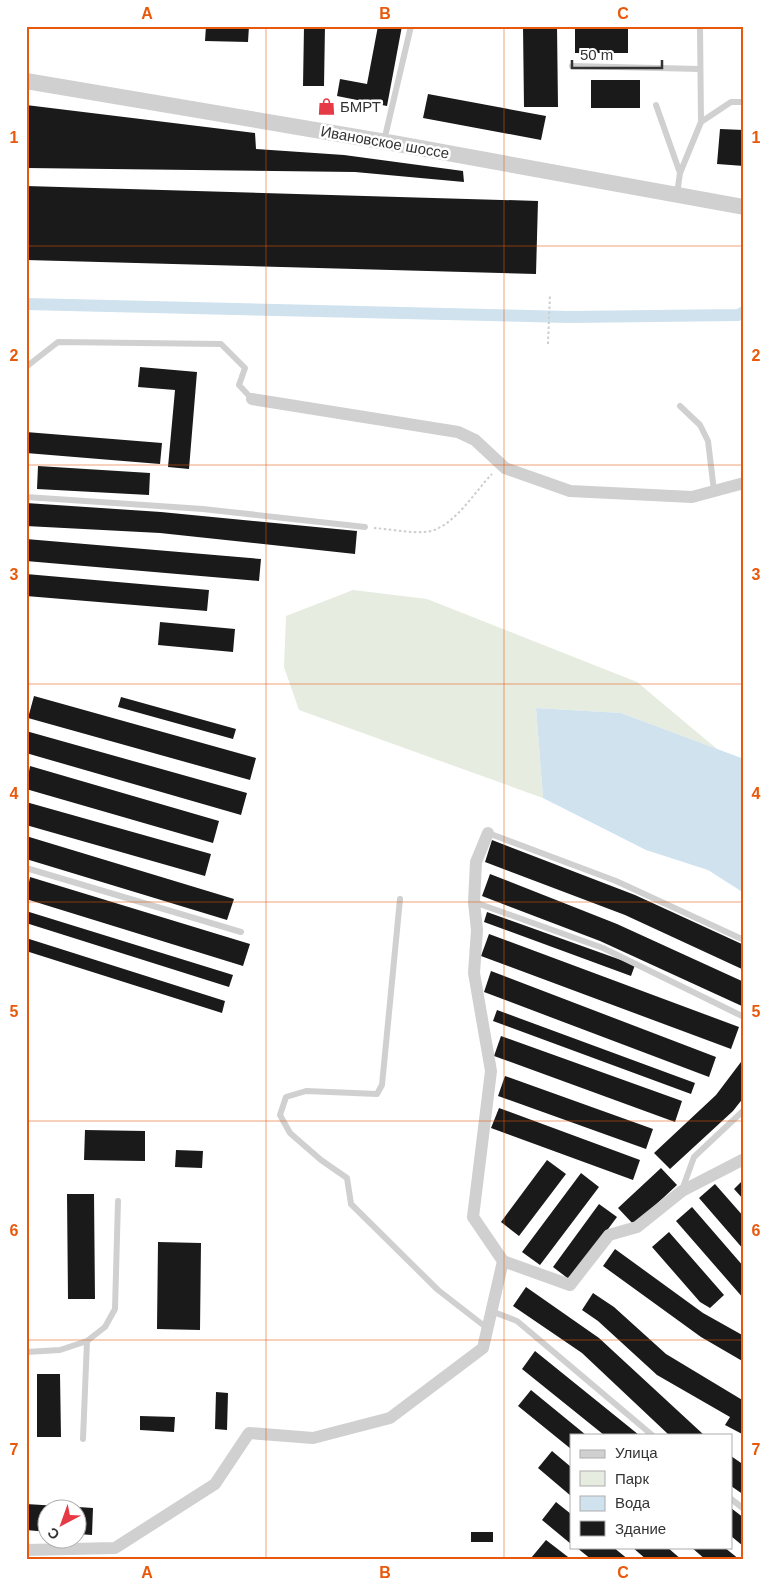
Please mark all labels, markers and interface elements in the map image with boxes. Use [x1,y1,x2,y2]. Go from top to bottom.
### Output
text: A [141,5,153,22]
text: B [379,5,391,22]
text: C [617,5,629,22]
scale bar [572,38,662,70]
text: 50 m [580,46,613,63]
shop icon: БМРТ [316,96,336,116]
place label: БМРТ [340,98,381,115]
street label: Ивановское шоссе [319,122,451,162]
text: 1 [10,129,19,146]
text: 1 [752,129,761,146]
text: 2 [10,347,19,364]
text: 2 [752,347,761,364]
text: 3 [10,566,19,583]
text: 3 [752,566,761,583]
text: 4 [10,785,19,802]
text: 4 [752,785,761,802]
text: 5 [10,1003,19,1020]
text: 5 [752,1003,761,1020]
text: 6 [10,1222,19,1239]
text: 6 [752,1222,761,1239]
legend [570,1434,732,1548]
text: 7 [10,1441,19,1458]
text: 7 [752,1441,761,1458]
text: Улица [615,1444,658,1461]
text: Парк [615,1470,649,1487]
text: Вода [615,1494,651,1511]
north arrow [38,1498,88,1548]
text: Здание [615,1520,666,1537]
text: С [44,1524,63,1543]
text: A [141,1564,153,1581]
text: B [379,1564,391,1581]
text: C [617,1564,629,1581]

